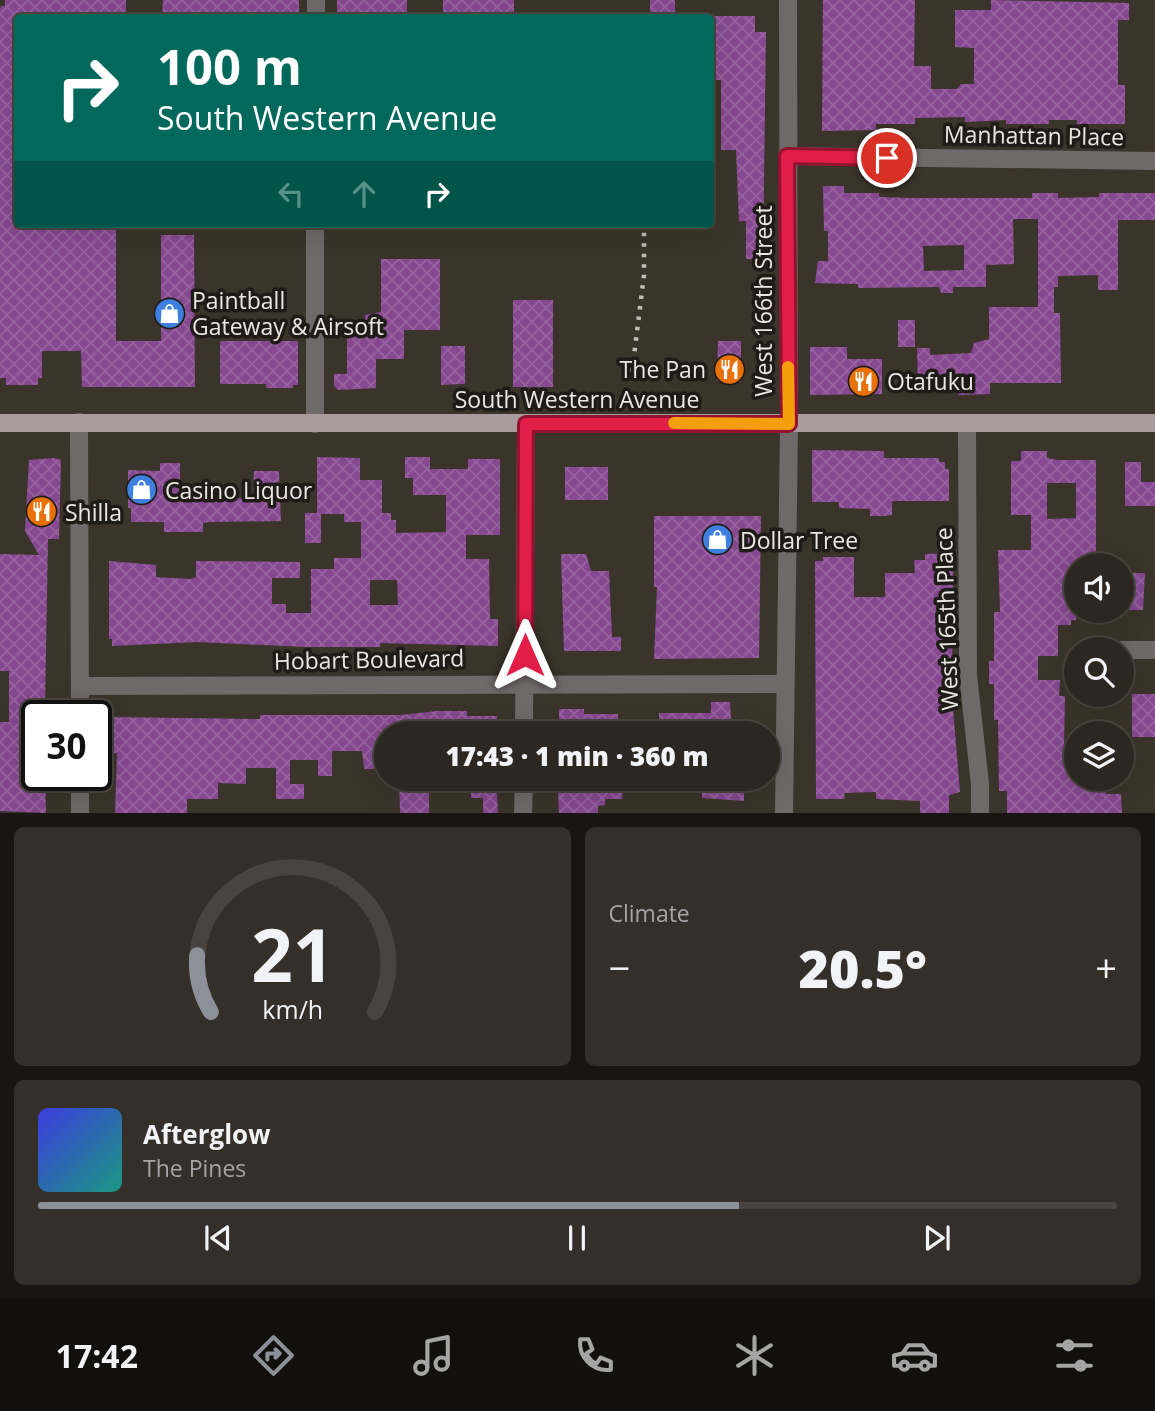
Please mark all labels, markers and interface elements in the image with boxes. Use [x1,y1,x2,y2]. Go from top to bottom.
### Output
text: 100 m [157,33,302,99]
icon: right [42,42,133,133]
text: South Western Avenue [157,96,497,139]
street label: Manhattan Place [944,117,1124,153]
pin [857,128,917,188]
icon: arrive [868,139,906,177]
icon: left [272,175,310,213]
icon: ahead [345,175,383,213]
icon: right [418,175,456,213]
street label: West 166th Street [747,205,779,397]
place label: Paintball Gateway & Airsoft [192,284,384,342]
shop icon: Paintball Gateway & Airsoft [152,296,186,330]
restaurant icon: The Pan [712,352,746,386]
place label: The Pan [620,353,706,385]
restaurant icon: Otafuku [847,364,881,398]
place label: Otafuku [887,365,974,397]
street label: South Western Avenue [455,383,699,415]
shop icon: Casino Liquor [125,473,159,507]
place label: Casino Liquor [165,474,313,506]
restaurant icon: Shilla [25,495,59,529]
place label: Shilla [65,496,122,528]
shop icon: Dollar Tree [700,523,734,557]
place label: Dollar Tree [740,524,858,556]
street label: West 165th Place [927,527,965,711]
map controls [1064,553,1134,791]
button: sound [1064,553,1134,623]
position arrow [488,618,562,692]
button: search [1064,637,1134,707]
street label: Hobart Boulevard [273,641,465,677]
speed limit sign: 30 [21,700,112,791]
button: layers [1064,721,1134,791]
text: 17:43 · 1 min · 360 m [446,738,708,774]
text: Climate [609,897,690,929]
text: 21 [251,905,334,1004]
text: 20.5° [799,932,927,1003]
text: − [609,941,630,993]
text: + [1095,941,1117,993]
text: km/h [262,992,323,1026]
text: Afterglow [143,1116,270,1152]
text: The Pines [143,1152,246,1184]
icon: previous [199,1219,237,1257]
icon: pause [558,1219,596,1257]
icon: next [918,1219,956,1257]
icon: directions [249,1331,298,1380]
icon: music [409,1331,458,1380]
icon: phone [570,1331,619,1380]
icon: climate [730,1331,779,1380]
icon: car [890,1331,939,1380]
icon: filters [1050,1331,1099,1380]
text: 17:42 [56,1334,138,1377]

